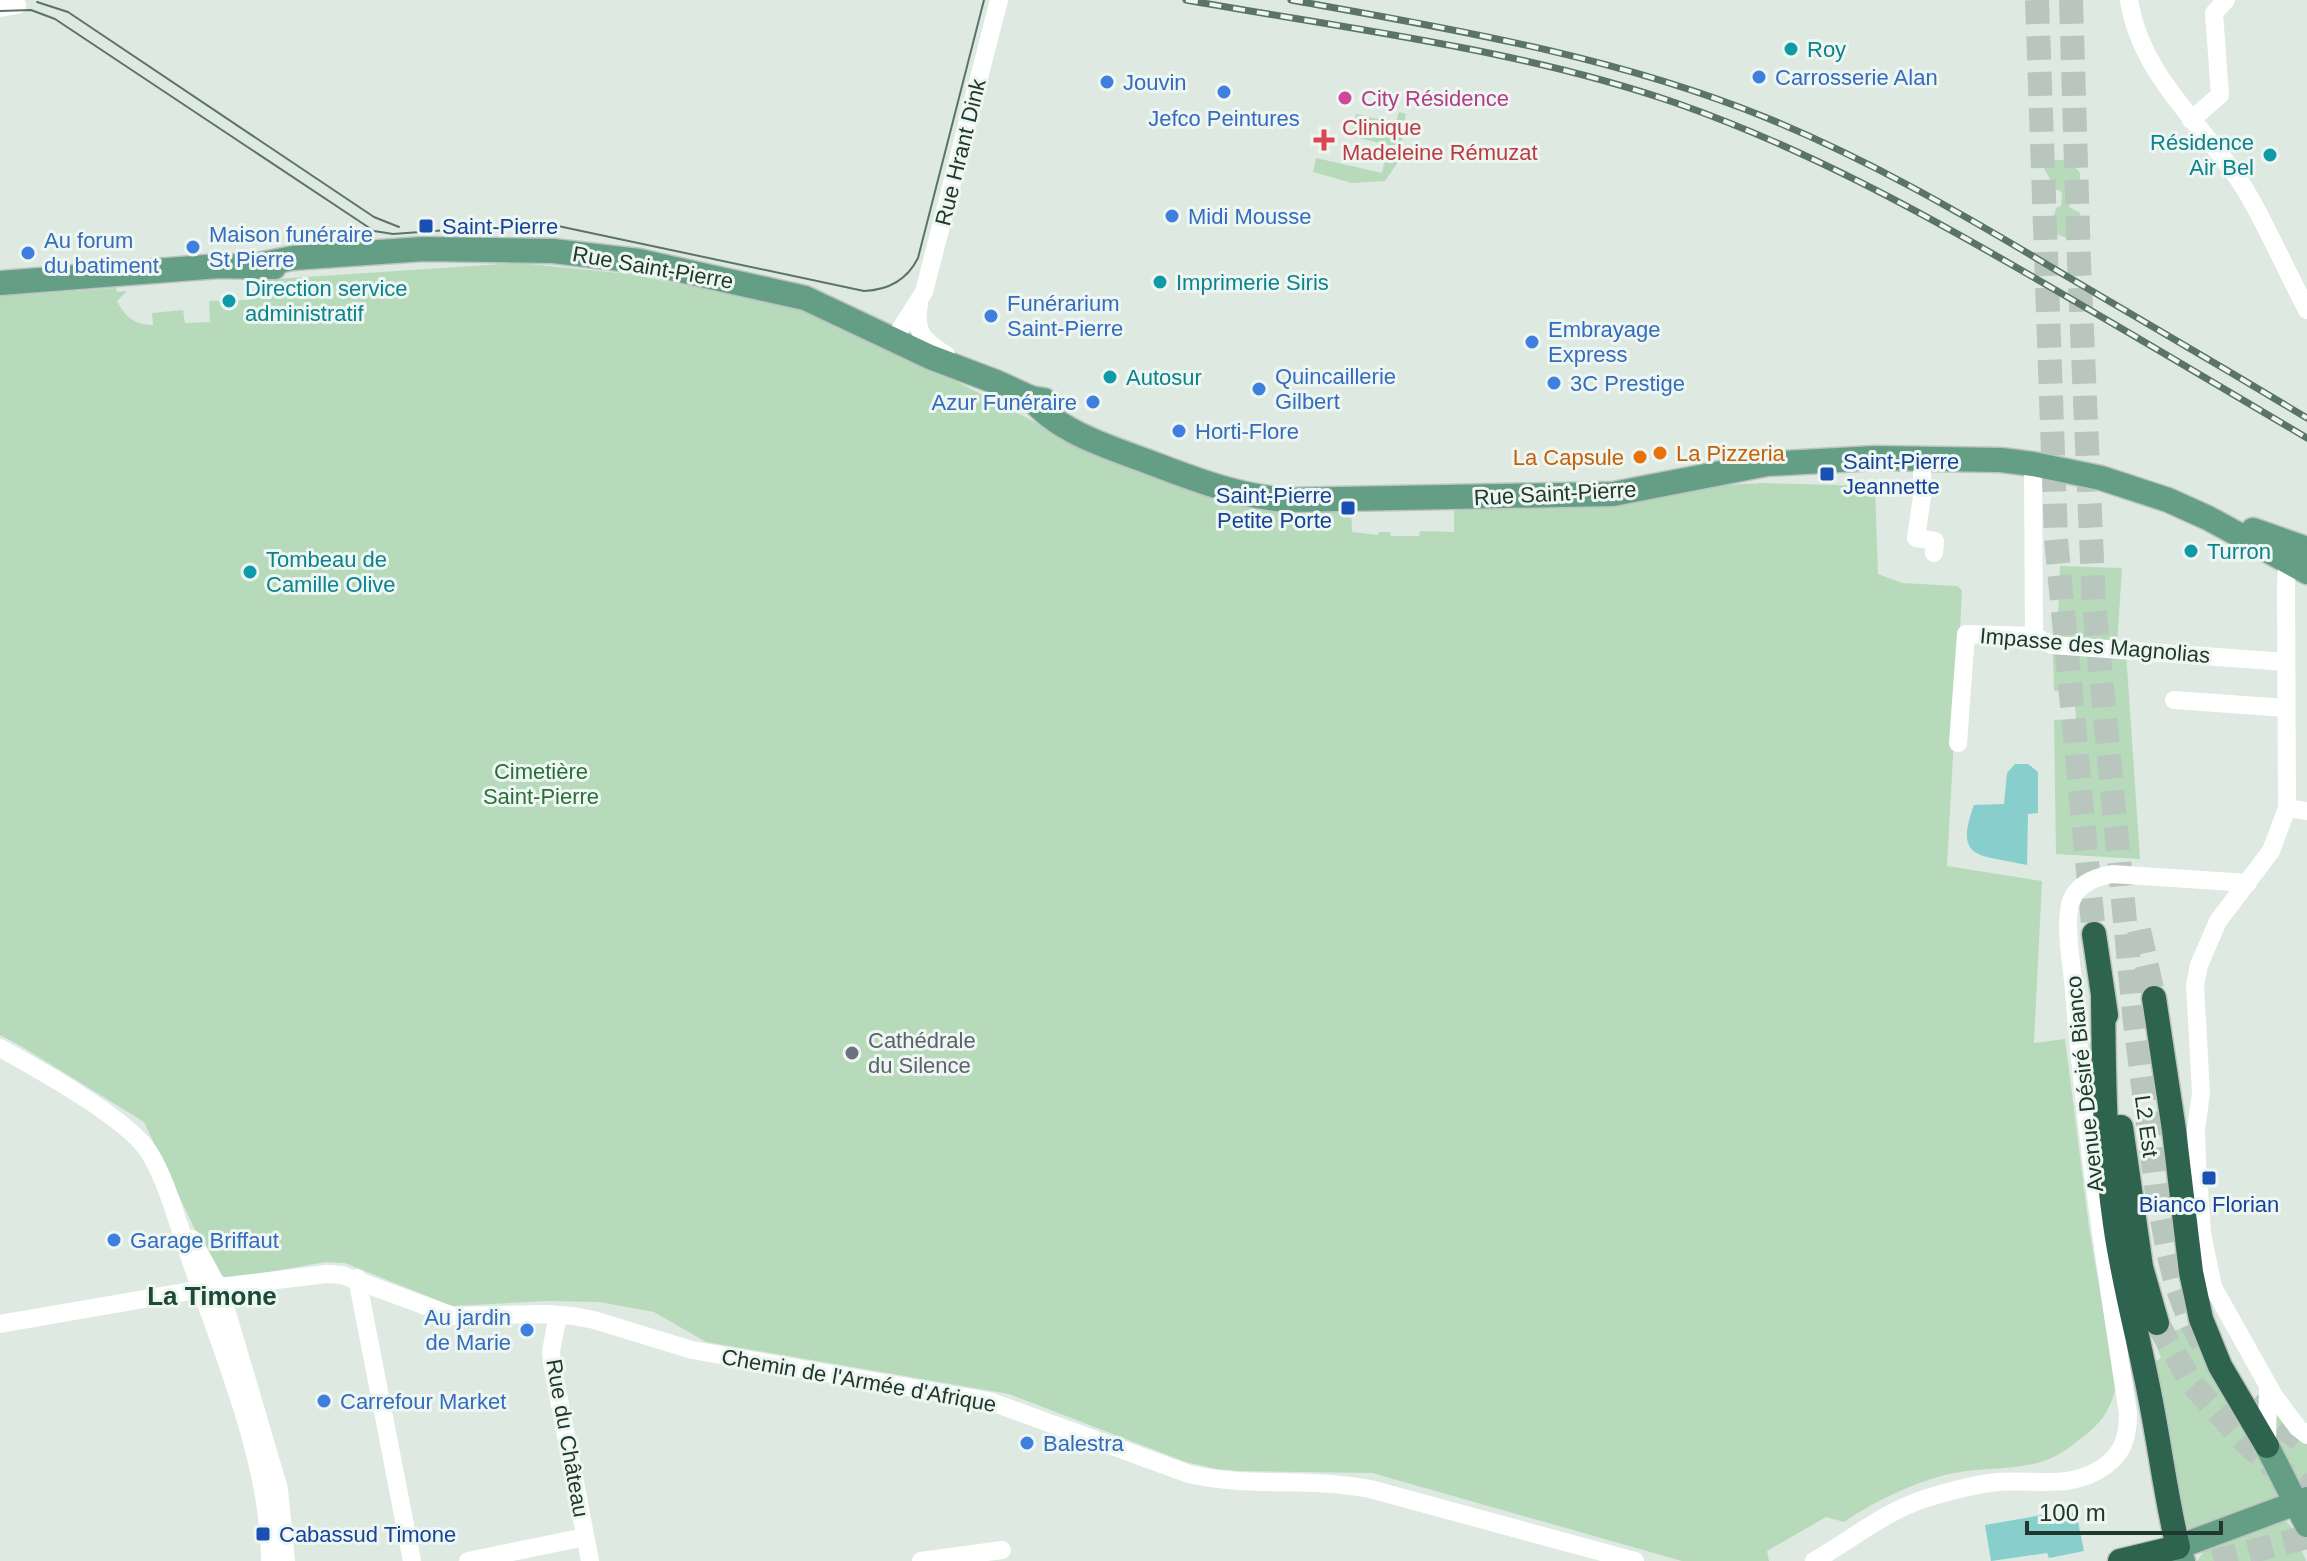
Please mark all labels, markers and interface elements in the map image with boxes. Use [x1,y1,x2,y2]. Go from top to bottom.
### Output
place label: Roy [1807,37,1846,62]
marker: Roy [1782,40,1800,58]
place label: Carrosserie Alan [1775,65,1938,90]
marker: Carrosserie Alan [1750,68,1768,86]
place label: Jouvin [1123,70,1187,95]
marker: Jouvin [1098,73,1116,91]
street label: Rue Hrant Dink [930,75,991,228]
marker: Jefco Peintures [1215,83,1233,101]
place label: City Résidence [1361,86,1509,111]
marker: City Résidence [1336,89,1354,107]
place label: Jefco Peintures [1148,106,1300,131]
place label: Clinique Madeleine Rémuzat [1342,115,1538,165]
marker: Clinique Madeleine Rémuzat [1313,129,1335,151]
place label: Résidence Air Bel [2150,130,2254,180]
marker: Résidence Air Bel [2261,146,2279,164]
place label: Midi Mousse [1188,204,1311,229]
marker: Midi Mousse [1163,207,1181,225]
place label: Saint-Pierre [442,214,558,239]
marker: Saint-Pierre [417,217,435,235]
place label: Maison funéraire St Pierre [209,222,373,272]
place label: Au forum du batiment [44,228,159,278]
marker: Maison funéraire St Pierre [184,238,202,256]
street label: Rue Saint-Pierre [571,241,735,294]
marker: Au forum du batiment [19,244,37,262]
place label: Imprimerie Siris [1176,270,1329,295]
marker: Imprimerie Siris [1151,273,1169,291]
place label: Direction service administratif [245,276,408,326]
place label: Funérarium Saint-Pierre [1007,291,1123,341]
marker: Direction service administratif [220,292,238,310]
marker: Funérarium Saint-Pierre [982,307,1000,325]
place label: Embrayage Express [1548,317,1661,367]
marker: Embrayage Express [1523,333,1541,351]
place label: Quincaillerie Gilbert [1275,364,1396,414]
place label: Autosur [1126,365,1202,390]
marker: Autosur [1101,368,1119,386]
place label: 3C Prestige [1570,371,1685,396]
marker: 3C Prestige [1545,374,1563,392]
marker: Quincaillerie Gilbert [1250,380,1268,398]
place label: Azur Funéraire [931,390,1077,415]
marker: Azur Funéraire [1084,393,1102,411]
place label: Horti-Flore [1195,419,1299,444]
marker: Horti-Flore [1170,422,1188,440]
place label: La Pizzeria [1676,441,1786,466]
marker: La Pizzeria [1651,444,1669,462]
place label: La Capsule [1513,445,1624,470]
marker: La Capsule [1631,448,1649,466]
place label: Saint-Pierre Jeannette [1843,449,1959,499]
marker: Saint-Pierre Jeannette [1818,465,1836,483]
street label: Rue Saint-Pierre [1473,477,1637,510]
place label: Saint-Pierre Petite Porte [1216,483,1332,533]
marker: Saint-Pierre Petite Porte [1339,499,1357,517]
place label: Turron [2207,539,2271,564]
marker: Turron [2182,542,2200,560]
place label: Tombeau de Camille Olive [266,547,396,597]
marker: Tombeau de Camille Olive [241,563,259,581]
street label: Impasse des Magnolias [1979,623,2211,668]
park label: Cimetière Saint-Pierre [483,759,599,809]
street label: Avenue Désiré Bianco [2061,975,2108,1193]
place label: Cathédrale du Silence [868,1028,976,1078]
marker: Cathédrale du Silence [843,1044,861,1062]
street label: L2 Est [2130,1093,2163,1159]
marker: Bianco Florian [2200,1169,2218,1187]
place label: Bianco Florian [2139,1192,2279,1217]
place label: Garage Briffaut [130,1228,279,1253]
marker: Garage Briffaut [105,1231,123,1249]
district label: La Timone [147,1281,277,1311]
place label: Au jardin de Marie [424,1305,511,1355]
marker: Au jardin de Marie [518,1321,536,1339]
street label: Chemin de l'Armée d'Afrique [720,1344,998,1417]
street label: Rue du Château [541,1357,594,1519]
place label: Carrefour Market [340,1389,506,1414]
marker: Carrefour Market [315,1392,333,1410]
place label: Balestra [1043,1431,1124,1456]
marker: Balestra [1018,1434,1036,1452]
scale bar [2027,1485,2221,1535]
text: 100 m [2039,1499,2106,1526]
place label: Cabassud Timone [279,1522,456,1547]
marker: Cabassud Timone [254,1525,272,1543]

